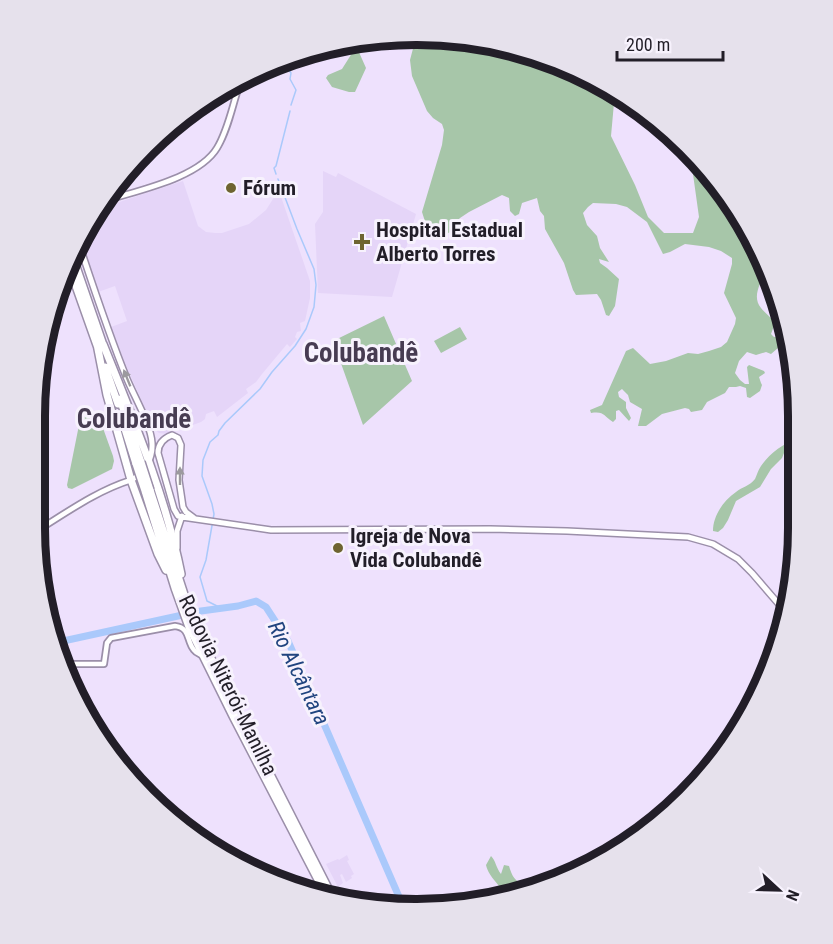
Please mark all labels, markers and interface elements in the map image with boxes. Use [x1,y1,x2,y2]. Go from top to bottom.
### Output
scale bar [617,24,724,62]
text: 200 m [626,34,670,55]
place label: Fórum [243,176,296,200]
marker: Fórum [224,181,238,195]
place label: Hospital Estadual Alberto Torres [376,218,523,266]
marker: Hospital Estadual Alberto Torres [353,233,371,251]
district label: Colubandê [304,337,418,369]
one-way arrow [122,369,132,387]
district label: Colubandê [77,403,191,435]
one-way arrow [175,467,185,486]
place label: Igreja de Nova Vida Colubandê [350,524,482,572]
marker: Igreja de Nova Vida Colubandê [331,541,345,555]
street label: Rodovia Niterói-Manilha [174,591,282,779]
water label: Rio Alcântara [263,617,335,729]
north arrow [749,860,809,920]
text: N [782,887,803,904]

